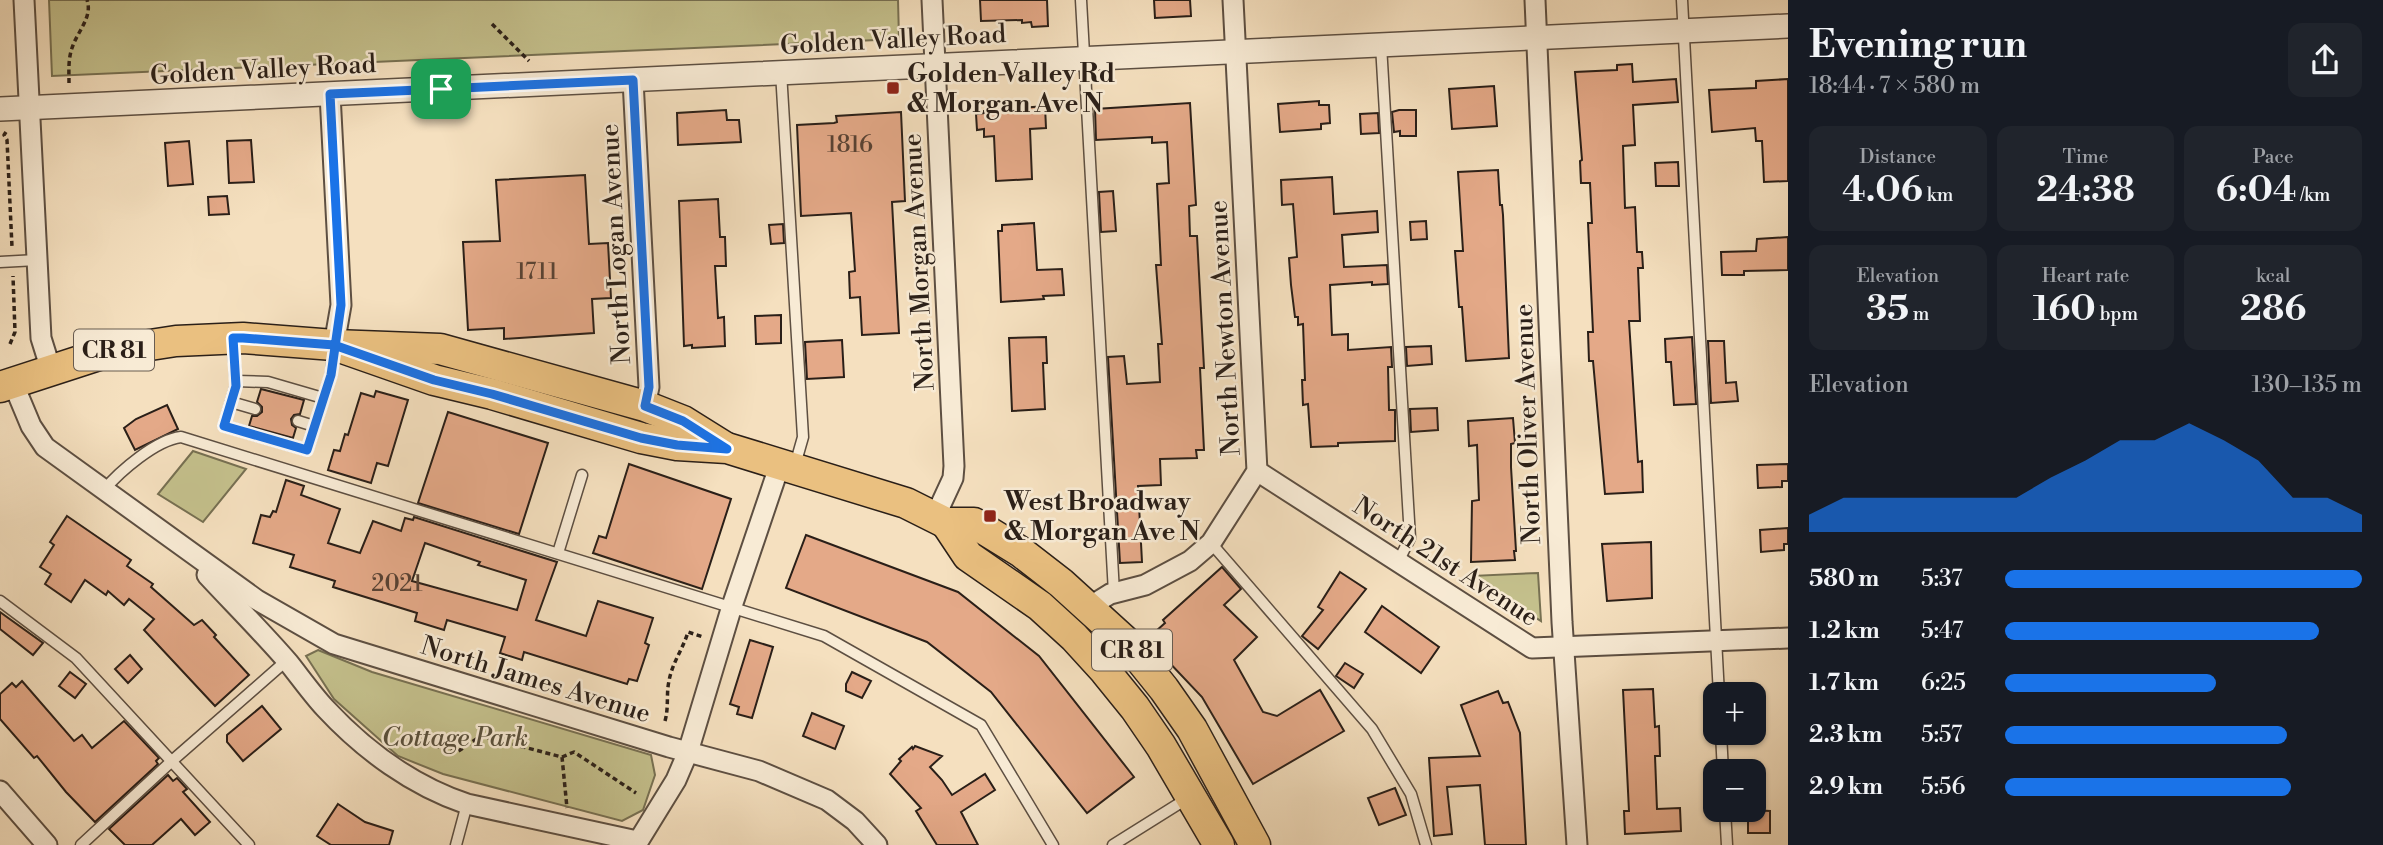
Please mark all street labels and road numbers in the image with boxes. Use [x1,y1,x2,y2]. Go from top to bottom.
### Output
street label: Golden Valley Road [779,18,1007,62]
street label: Golden Valley Road [149,48,377,92]
street label: North Logan Avenue [594,123,638,365]
street label: North Morgan Avenue [896,132,942,391]
street label: North Newton Avenue [1202,199,1248,457]
street label: North Oliver Avenue [1508,303,1548,545]
road number: CR 81 [74,330,154,370]
street label: North 21st Avenue [1347,490,1544,634]
street label: North James Avenue [417,630,654,730]
road number: CR 81 [1092,630,1172,670]

